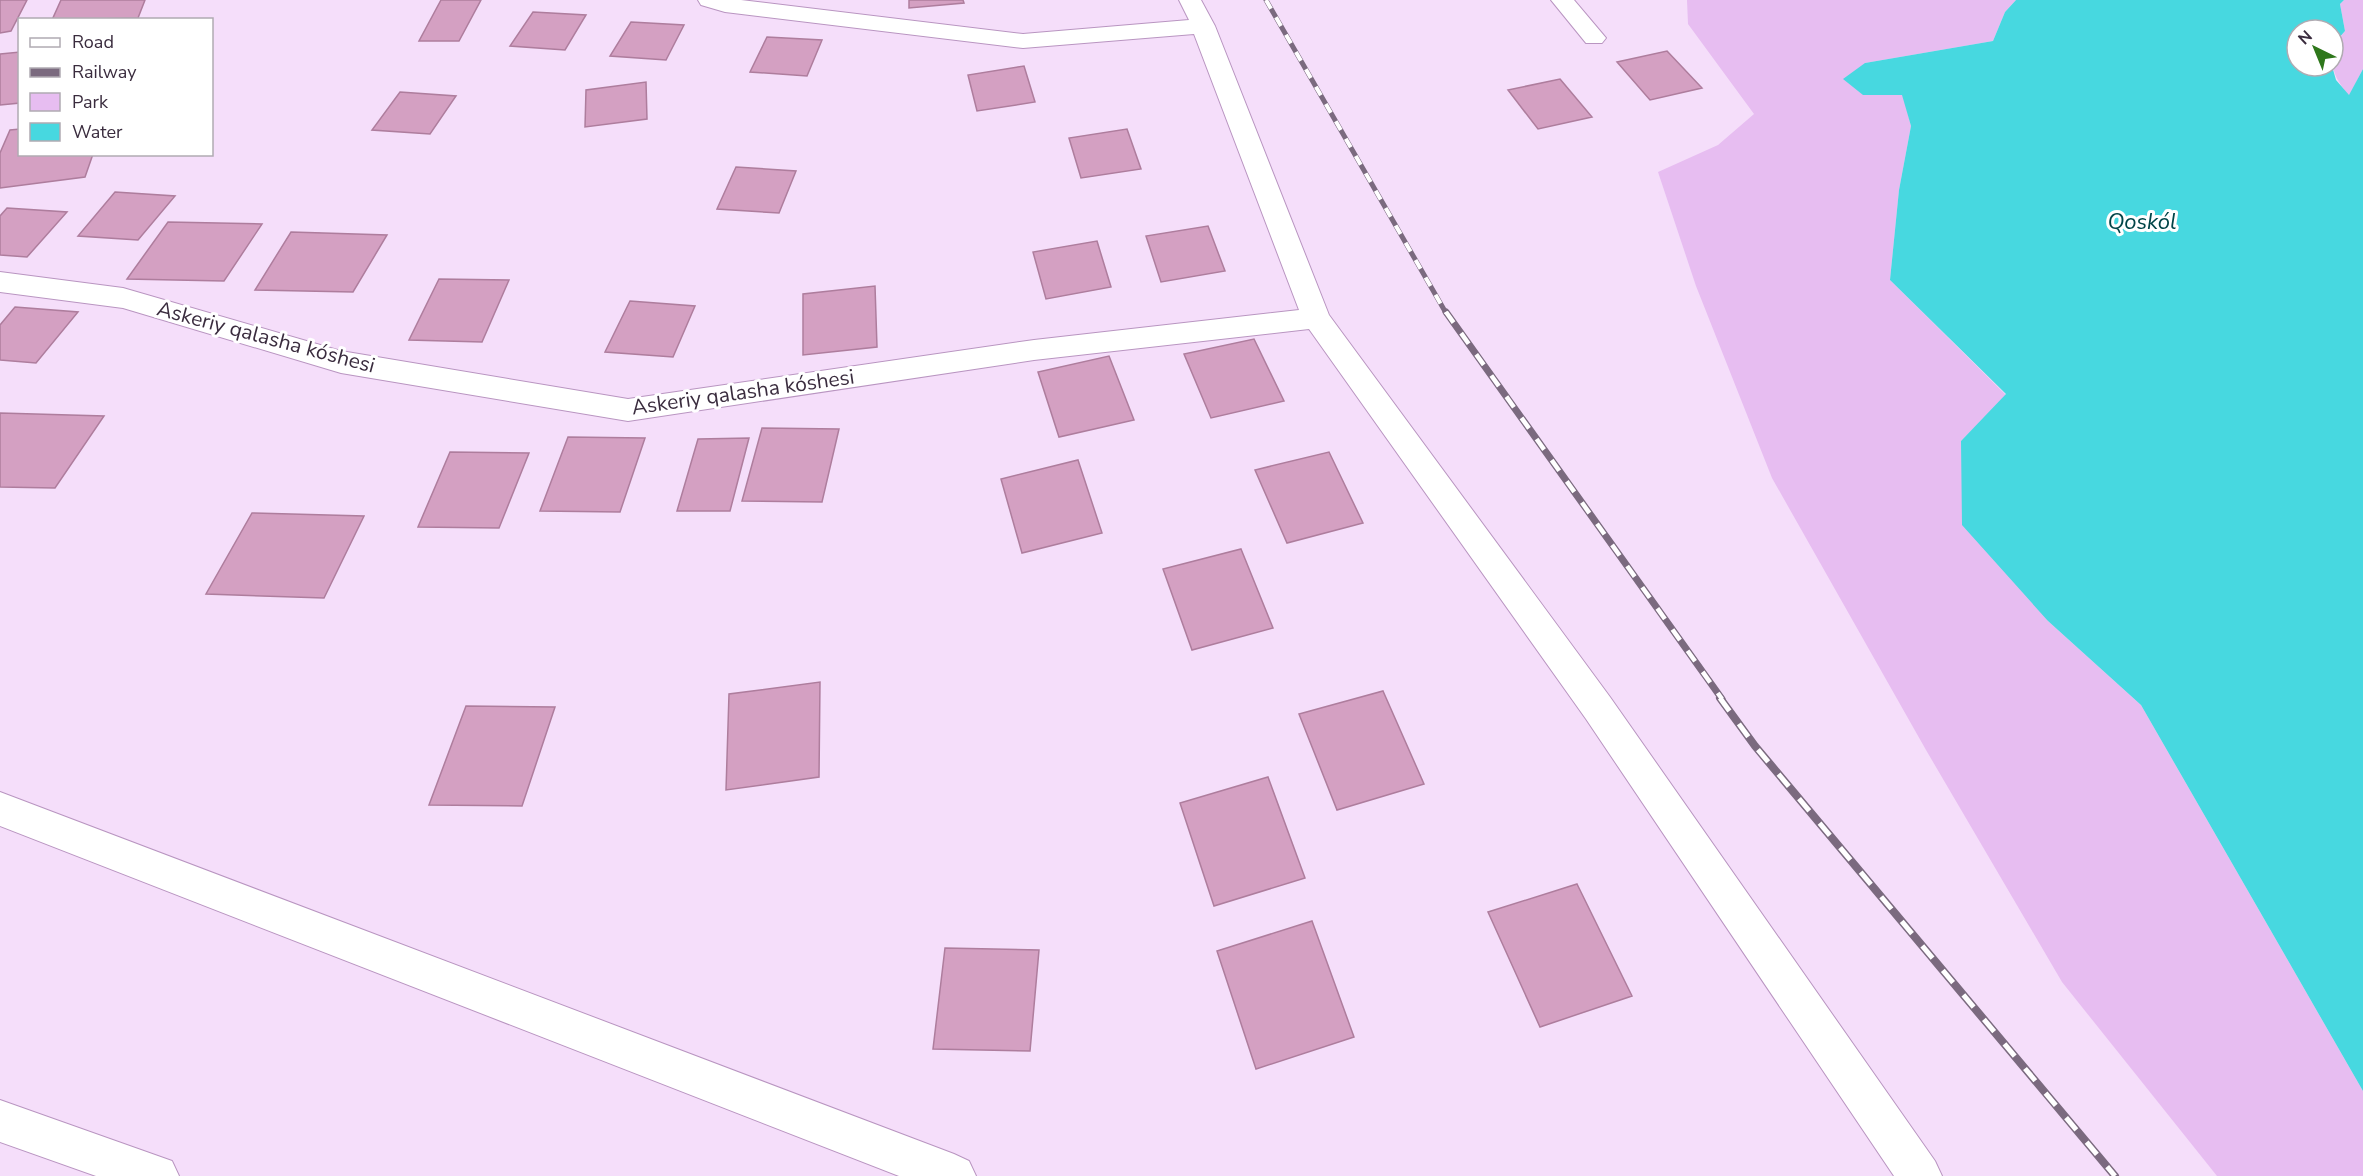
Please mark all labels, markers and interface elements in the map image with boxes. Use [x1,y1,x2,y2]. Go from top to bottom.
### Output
legend [18,18,213,156]
north arrow [2285,18,2345,78]
text: N [2294,26,2317,50]
text: Road [72,30,114,54]
text: Railway [72,60,137,84]
text: Park [72,90,109,114]
text: Water [72,120,123,144]
water label: Qoskól [2107,207,2177,237]
street label: Askeriy qalasha kóshesi [154,294,378,380]
street label: Askeriy qalasha kóshesi [630,363,856,421]

